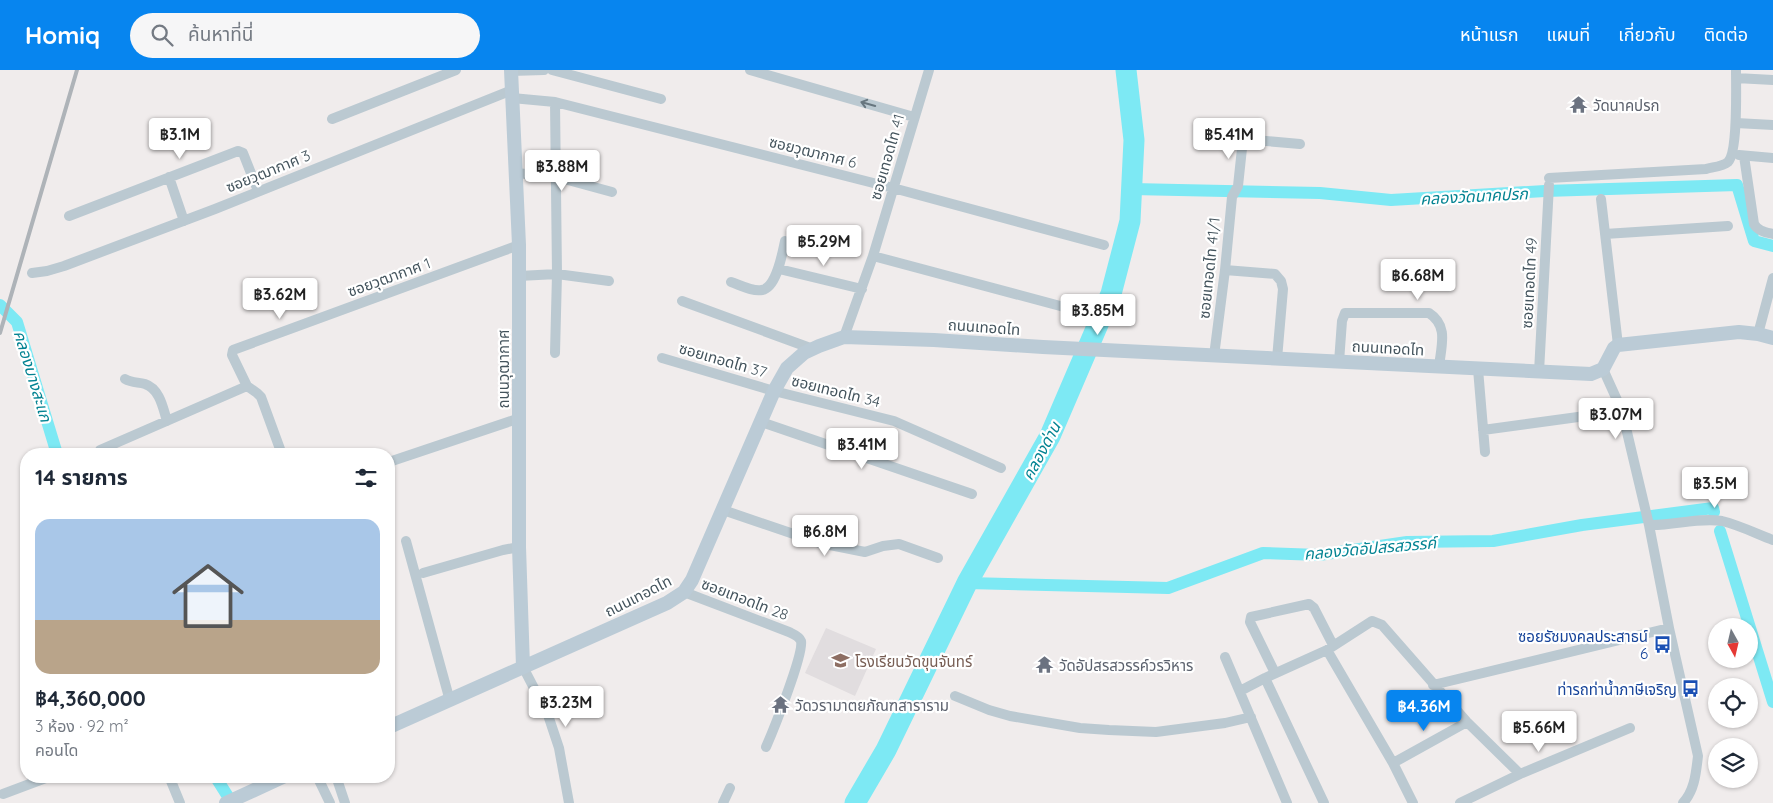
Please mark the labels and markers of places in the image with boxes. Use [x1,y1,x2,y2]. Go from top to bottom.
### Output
temple icon: วัดนาคปรก [1569,95,1589,115]
place label: วัดนาคปรก [1593,96,1660,115]
pin: ฿3.1M [145,118,215,160]
pin: ฿5.41M [1188,118,1270,160]
pin: ฿3.88M [521,150,603,192]
pin: ฿5.29M [783,224,865,267]
pin: ฿6.68M [1377,258,1459,301]
pin: ฿3.62M [239,278,321,320]
pin: ฿3.85M [1057,294,1139,336]
pin: ฿3.07M [1575,398,1657,440]
pin: ฿3.41M [821,428,903,470]
pin: ฿3.5M [1680,466,1750,509]
pin: ฿6.8M [790,514,860,557]
place label: ซอยรัชมงคลประสาธน์ 6 [1518,627,1648,663]
bus stop icon: ซอยรัชมงคลประสาธน์ 6 [1652,635,1672,655]
school or university icon: โรงเรียนวัดขุนจันทร์ [831,651,851,671]
place label: โรงเรียนวัดขุนจันทร์ [855,652,973,671]
temple icon: วัดอัปสรสวรรค์วรวิหาร [1035,655,1055,675]
place label: วัดอัปสรสวรรค์วรวิหาร [1059,656,1193,675]
place label: ท่ารถท่าน้ำภาษีเจริญ [1557,679,1677,699]
bus stop icon: ท่ารถท่าน้ำภาษีเจริญ [1681,679,1701,699]
pin: ฿3.23M [525,686,607,728]
pin: ฿4.36M [1383,690,1465,732]
temple icon: วัดวรามาตยภัณฑสาราราม [771,695,791,715]
place label: วัดวรามาตยภัณฑสาราราม [795,696,949,715]
pin: ฿5.66M [1498,710,1580,753]

